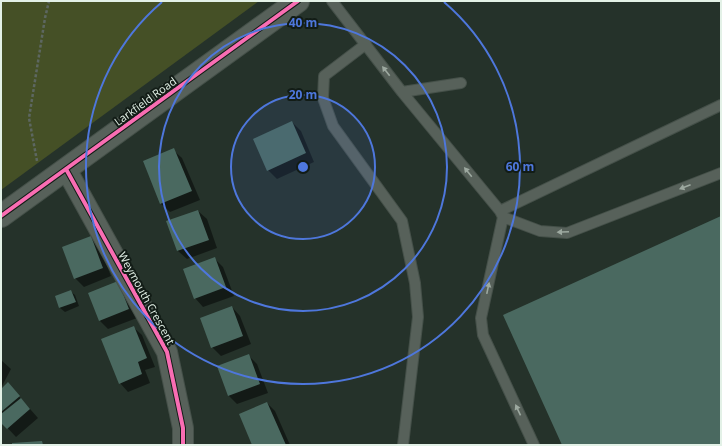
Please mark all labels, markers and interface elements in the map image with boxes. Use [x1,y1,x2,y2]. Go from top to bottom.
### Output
text: 40 m [289,14,317,31]
one-way arrow [382,65,390,76]
street label: Larkfield Road [111,73,179,129]
text: 20 m [289,86,317,103]
text: 60 m [506,158,534,175]
centre of rings [296,160,310,174]
one-way arrow [463,166,472,177]
one-way arrow [678,185,690,191]
one-way arrow [557,228,569,235]
street label: Weymouth Crescent [115,249,179,347]
one-way arrow [485,282,491,294]
one-way arrow [515,404,521,415]

